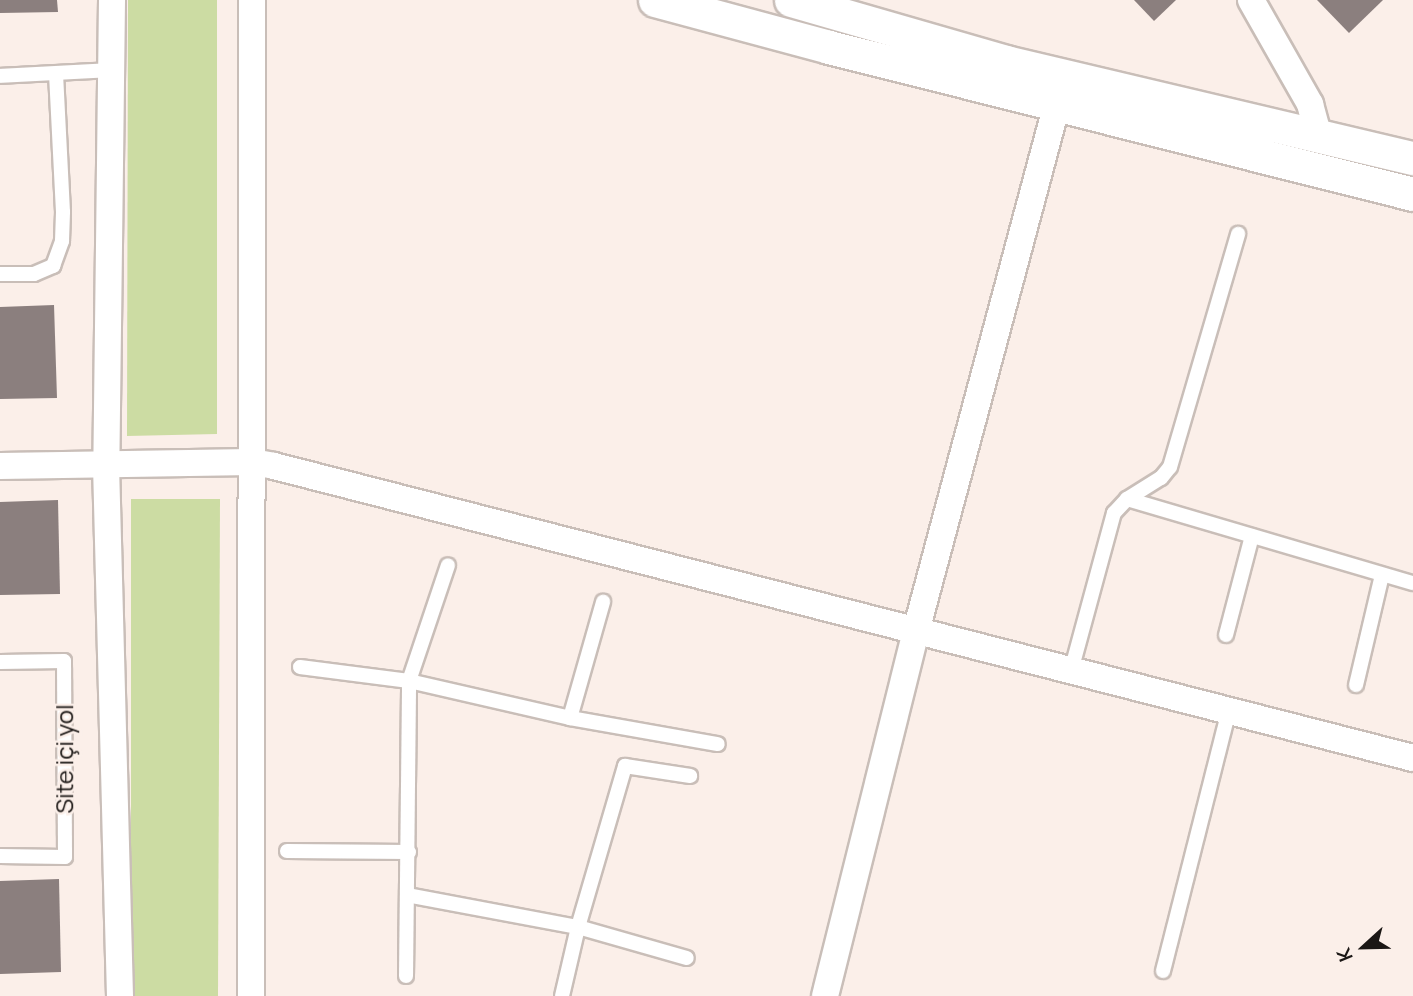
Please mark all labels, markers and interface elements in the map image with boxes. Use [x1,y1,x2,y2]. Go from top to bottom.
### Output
street label: Site içi yol [50,704,78,814]
north arrow [1329,912,1399,982]
text: K [1330,944,1359,965]

